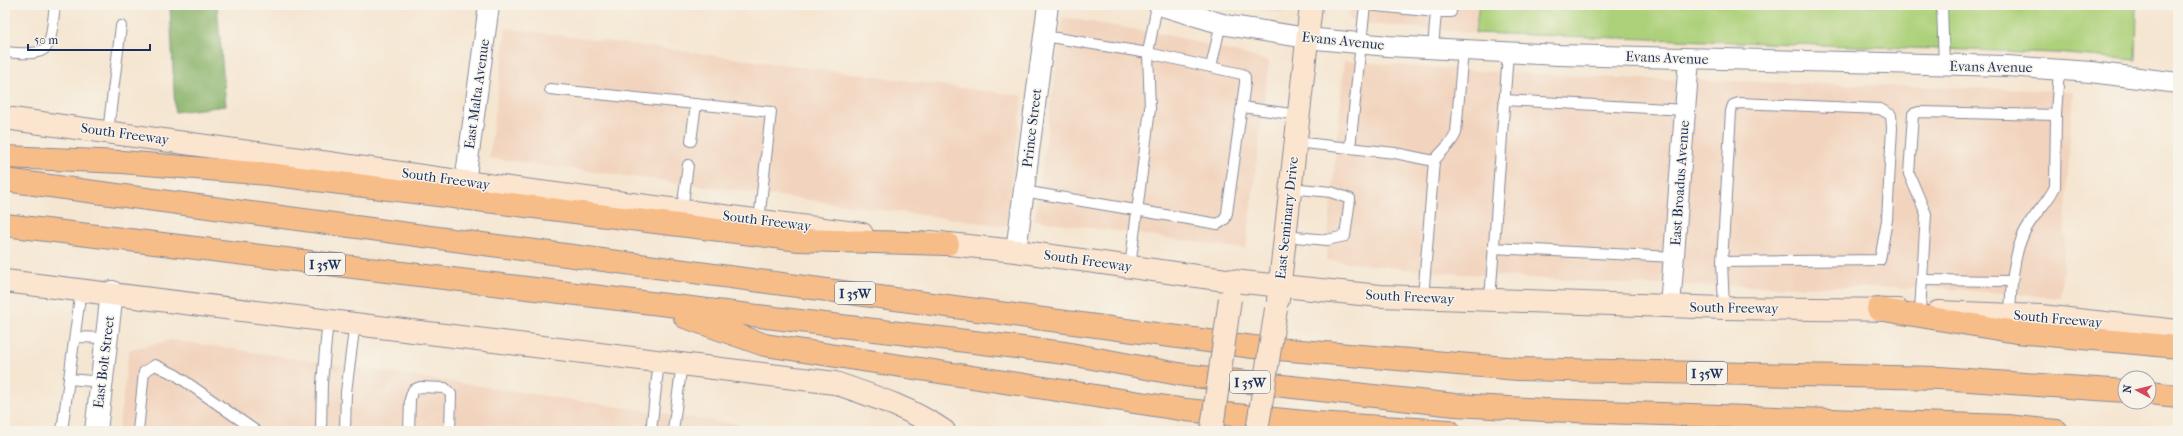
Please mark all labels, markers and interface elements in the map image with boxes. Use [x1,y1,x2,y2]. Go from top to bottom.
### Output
scale bar [28,26,150,52]
street label: Evans Avenue [1301,28,1385,54]
text: 50 m [34,33,58,47]
street label: East Malta Avenue [461,38,493,150]
street label: Evans Avenue [1625,48,1709,68]
street label: Evans Avenue [1949,58,2033,76]
street label: Prince Street [1019,87,1045,169]
street label: South Freeway [80,119,171,149]
street label: East Broadus Avenue [1667,120,1693,246]
street label: East Seminary Drive [1272,156,1302,280]
street label: South Freeway [401,164,492,194]
street label: South Freeway [722,207,813,235]
street label: South Freeway [1043,246,1134,276]
road number: I 35W [305,253,345,275]
road number: I 35W [835,282,875,304]
street label: South Freeway [1365,286,1455,308]
street label: South Freeway [1689,299,1779,317]
street label: South Freeway [2013,307,2104,331]
street label: East Bolt Street [90,315,118,409]
road number: I 35W [1687,362,1727,384]
north arrow [2117,370,2157,410]
road number: I 35W [1230,371,1270,393]
text: N [2121,383,2135,394]

